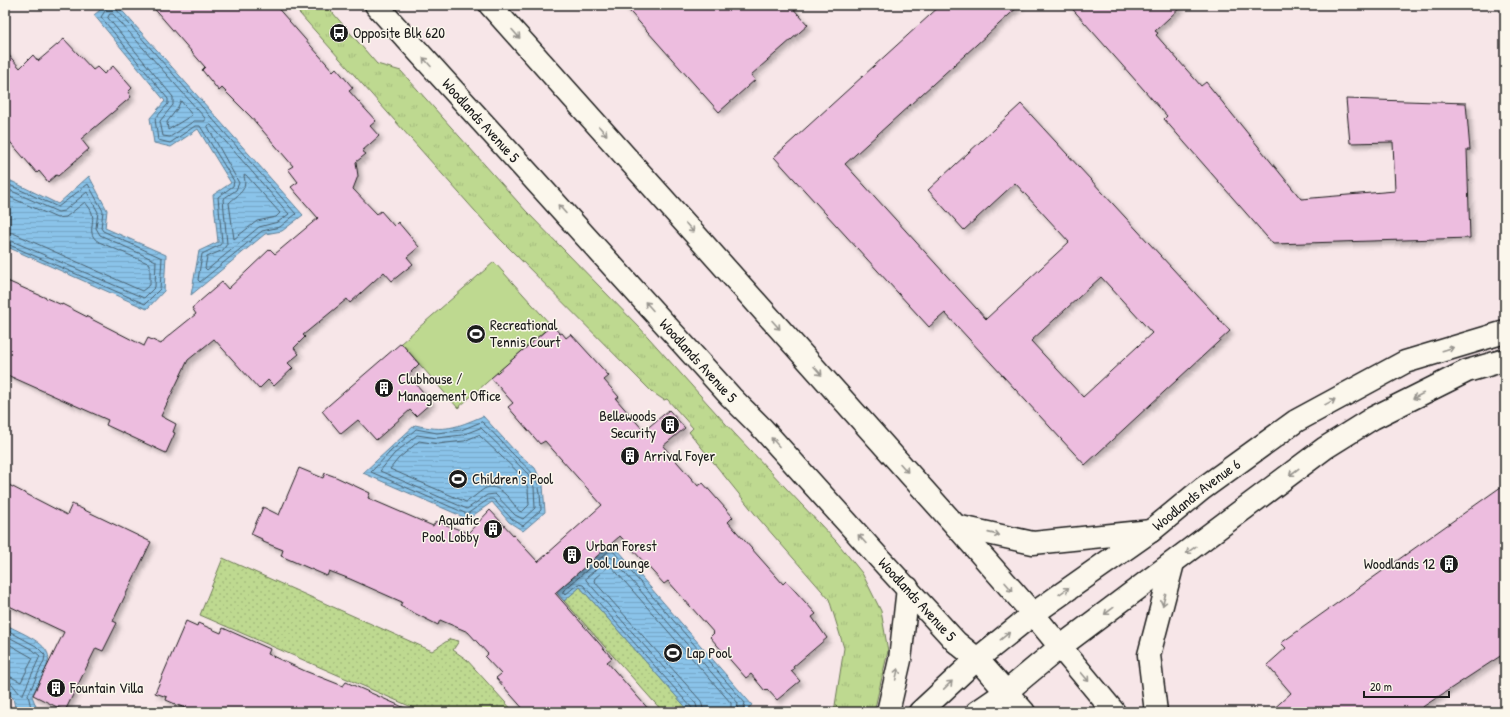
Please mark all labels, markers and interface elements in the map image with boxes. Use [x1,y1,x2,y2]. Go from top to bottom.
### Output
bus stop icon: Opposite Blk 620 [328,22,350,44]
place label: Opposite Blk 620 [353,22,445,43]
one-way arrow [511,29,521,39]
one-way arrow [422,57,432,67]
street label: Woodlands Avenue 5 [437,74,525,167]
one-way arrow [598,126,608,136]
one-way arrow [557,204,567,214]
one-way arrow [685,223,694,233]
one-way arrow [644,301,654,311]
place label: Recreational Tennis Court [490,314,561,352]
street label: Woodlands Avenue 5 [655,314,742,408]
one-way arrow [772,319,781,330]
sports icon: Recreational Tennis Court [465,323,487,345]
one-way arrow [1441,345,1454,352]
one-way arrow [813,365,822,376]
place label: Clubhouse / Management Office [398,368,501,406]
building icon: Clubhouse / Management Office [373,377,395,399]
one-way arrow [1412,393,1424,400]
one-way arrow [1324,398,1336,406]
place label: Bellewoods Security [599,405,656,443]
building icon: Bellewoods Security [659,414,681,436]
one-way arrow [771,437,780,447]
building icon: Arrival Foyer [619,445,641,467]
place label: Arrival Foyer [644,445,716,466]
street label: Woodlands Avenue 6 [1148,454,1245,536]
one-way arrow [900,462,909,473]
one-way arrow [1289,467,1300,476]
sports icon: Children's Pool [447,468,469,490]
place label: Children's Pool [472,468,553,489]
place label: Aquatic Pool Lobby [422,509,479,547]
building icon: Aquatic Pool Lobby [482,518,504,540]
one-way arrow [987,531,1000,539]
one-way arrow [857,534,866,544]
place label: Urban Forest Pool Lounge [586,535,658,573]
building icon: Urban Forest Pool Lounge [561,544,583,566]
one-way arrow [1185,546,1196,554]
street label: Woodlands Avenue 5 [874,553,962,646]
place label: Woodlands 12 [1364,553,1435,574]
building icon: Woodlands 12 [1438,553,1460,575]
one-way arrow [1005,582,1014,592]
one-way arrow [1059,587,1070,595]
one-way arrow [1159,594,1167,607]
one-way arrow [1103,607,1114,615]
one-way arrow [999,632,1010,641]
sports icon: Lap Pool [662,642,684,664]
place label: Lap Pool [687,642,732,663]
one-way arrow [893,668,901,681]
one-way arrow [1080,672,1089,683]
scale bar [1364,673,1449,699]
building icon: Fountain Villa [45,677,67,699]
place label: Fountain Villa [69,677,143,698]
text: 20 m [1370,678,1392,695]
one-way arrow [943,680,953,690]

